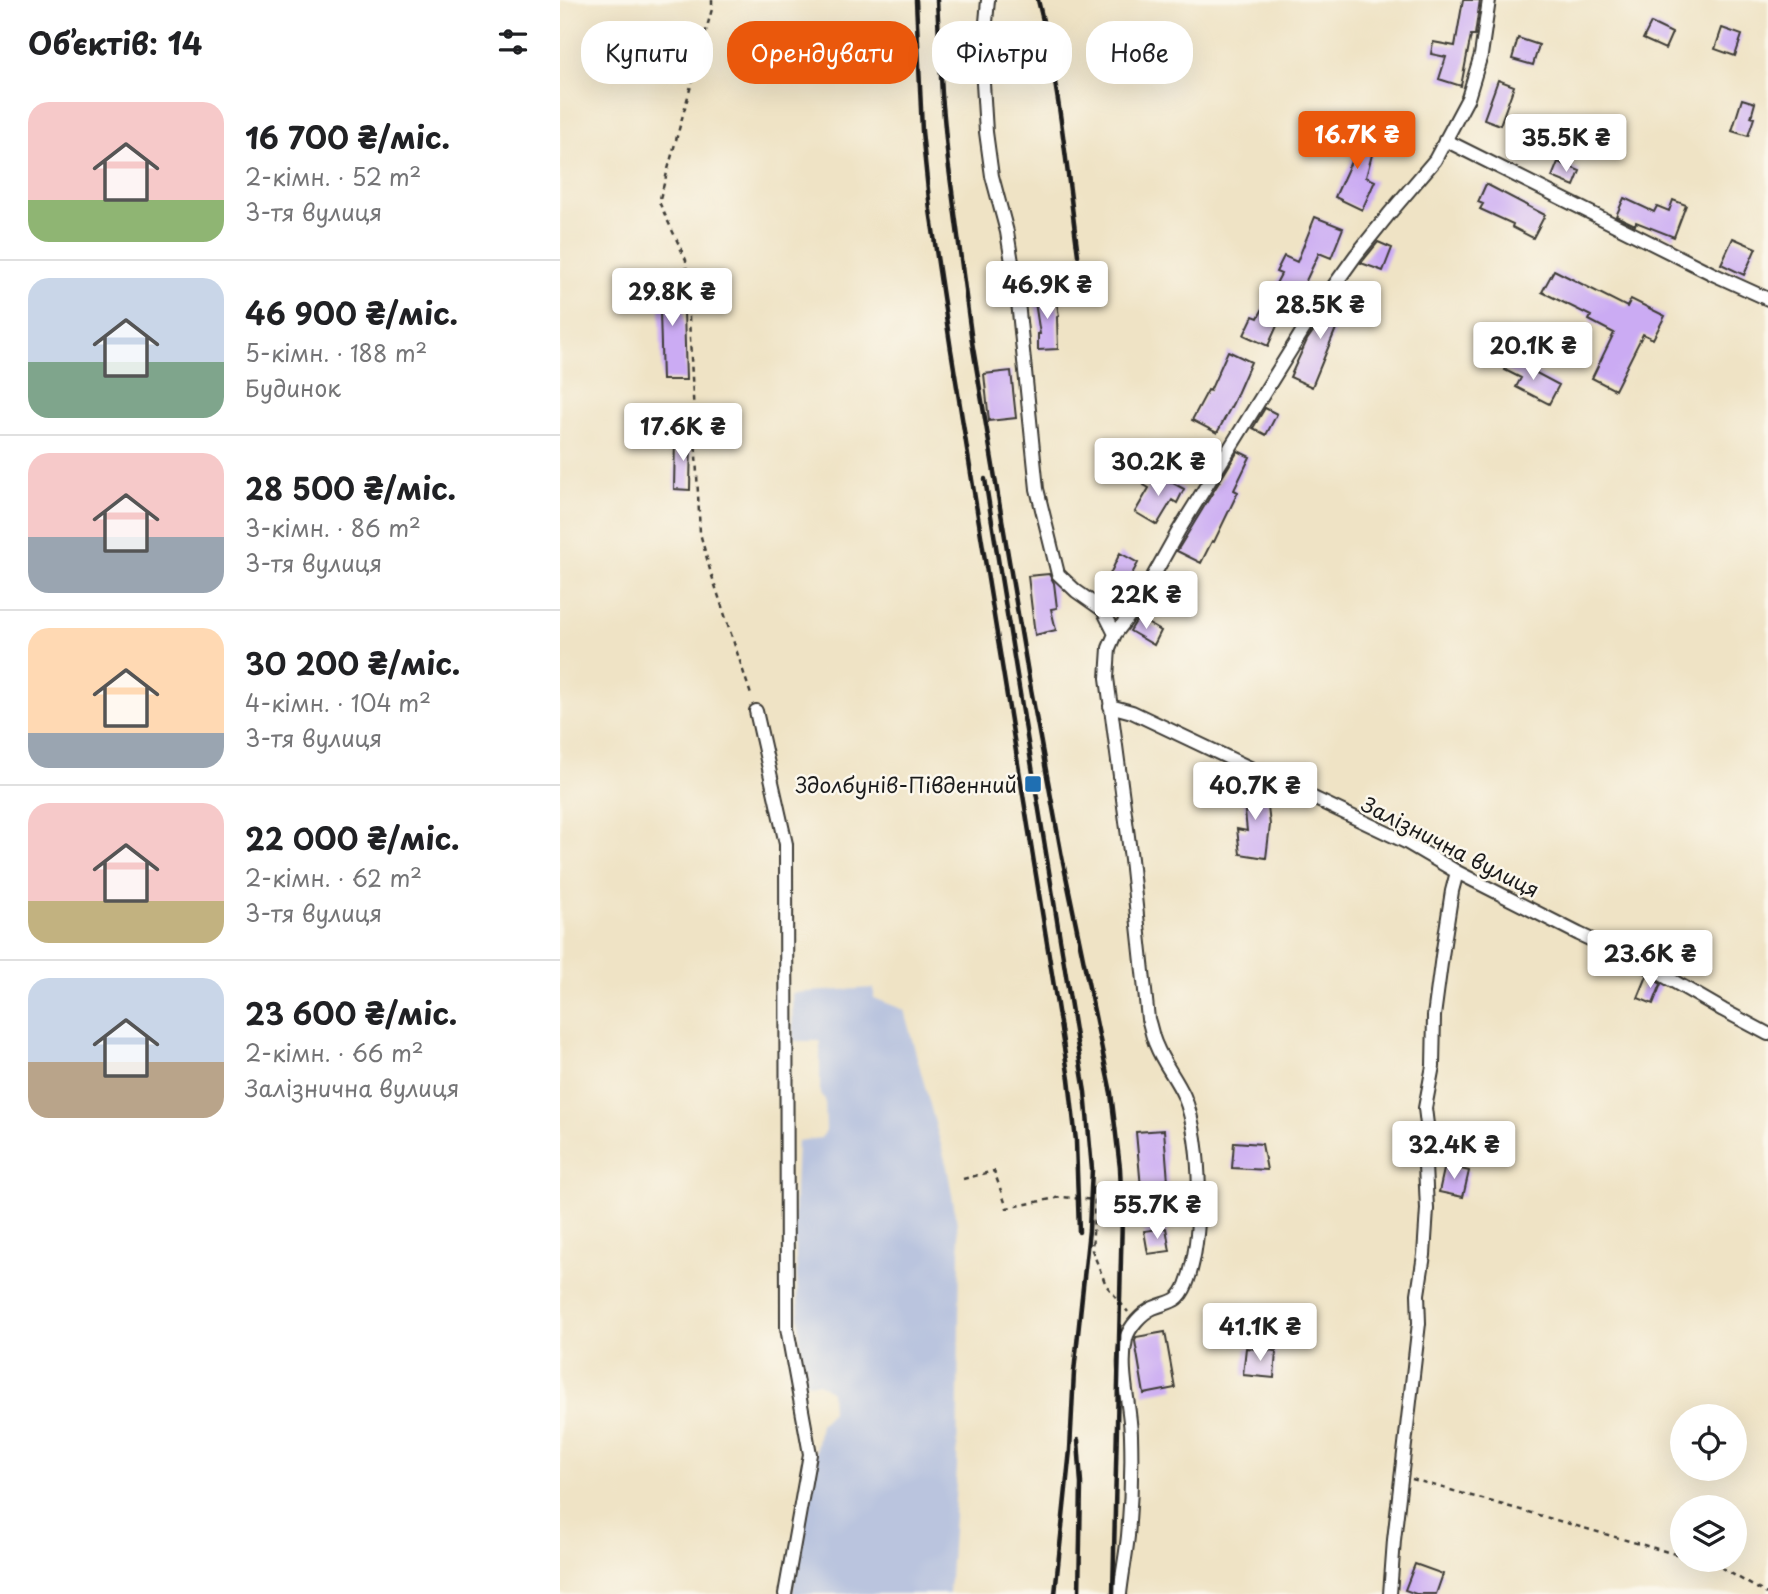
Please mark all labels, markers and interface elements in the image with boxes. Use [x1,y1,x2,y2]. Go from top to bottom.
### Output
text: Об’єктів: 14 [28,20,202,65]
chip: Купити [581,21,713,84]
chip: Орендувати [727,21,918,84]
chip: Фільтри [932,21,1072,84]
chip: Нове [1086,21,1193,84]
icon: filters [494,23,532,61]
pin: 16.7K ₴ [1292,111,1422,171]
text: 16 700 ₴/міс. [245,114,450,159]
pin: 35.5K ₴ [1501,114,1631,174]
text: 16.7K ₴ [1314,116,1400,151]
text: 35.5K ₴ [1521,119,1611,154]
icon: home [84,130,168,214]
text: 2-кімн. · 52 m² [245,159,421,194]
text: 3-тя вулиця [245,194,382,229]
pin: 46.9K ₴ [982,262,1112,321]
text: 46.9K ₴ [1002,266,1092,301]
pin: 29.8K ₴ [607,268,737,328]
text: 29.8K ₴ [628,273,716,308]
pin: 28.5K ₴ [1255,282,1385,341]
text: 28.5K ₴ [1275,286,1365,321]
text: 46 900 ₴/міс. [245,290,458,335]
icon: home [84,306,168,390]
pin: 20.1K ₴ [1468,322,1598,382]
text: 20.1K ₴ [1489,327,1577,362]
text: 5-кімн. · 188 m² [245,335,427,370]
text: Будинок [245,370,341,405]
pin: 17.6K ₴ [618,404,748,463]
text: 17.6K ₴ [640,408,726,443]
pin: 30.2K ₴ [1093,438,1223,498]
text: 30.2K ₴ [1111,443,1205,478]
text: 28 500 ₴/міс. [245,465,456,510]
icon: home [84,481,168,565]
text: 3-кімн. · 86 m² [245,510,421,545]
text: 3-тя вулиця [245,545,382,580]
pin: 22K ₴ [1097,572,1195,631]
text: 22K ₴ [1111,576,1181,611]
text: 30 200 ₴/міс. [245,640,460,685]
icon: home [84,656,168,740]
text: 4-кімн. · 104 m² [245,685,431,720]
text: 3-тя вулиця [245,720,382,755]
pin: 40.7K ₴ [1190,762,1320,822]
text: 40.7K ₴ [1209,767,1301,802]
place label: Здолбунів-Південний [795,768,1017,800]
marker: Здолбунів-Південний [1023,774,1043,794]
street label: Залізнична вулиця [1356,787,1546,905]
text: 22 000 ₴/міс. [245,815,459,860]
icon: home [84,831,168,915]
text: 2-кімн. · 62 m² [245,860,422,895]
text: 3-тя вулиця [245,895,382,930]
pin: 23.6K ₴ [1585,930,1715,990]
text: 23.6K ₴ [1603,935,1697,970]
text: 23 600 ₴/міс. [245,990,457,1035]
icon: home [84,1006,168,1090]
text: 2-кімн. · 66 m² [245,1035,424,1070]
text: Залізнична вулиця [245,1070,460,1105]
pin: 32.4K ₴ [1389,1122,1519,1181]
text: 32.4K ₴ [1408,1126,1500,1161]
pin: 55.7K ₴ [1092,1182,1222,1241]
text: 55.7K ₴ [1113,1186,1201,1221]
pin: 41.1K ₴ [1195,1304,1325,1363]
text: 41.1K ₴ [1219,1308,1301,1343]
map controls [1670,1404,1747,1572]
button: locate [1670,1404,1747,1481]
button: layers [1670,1495,1747,1572]

